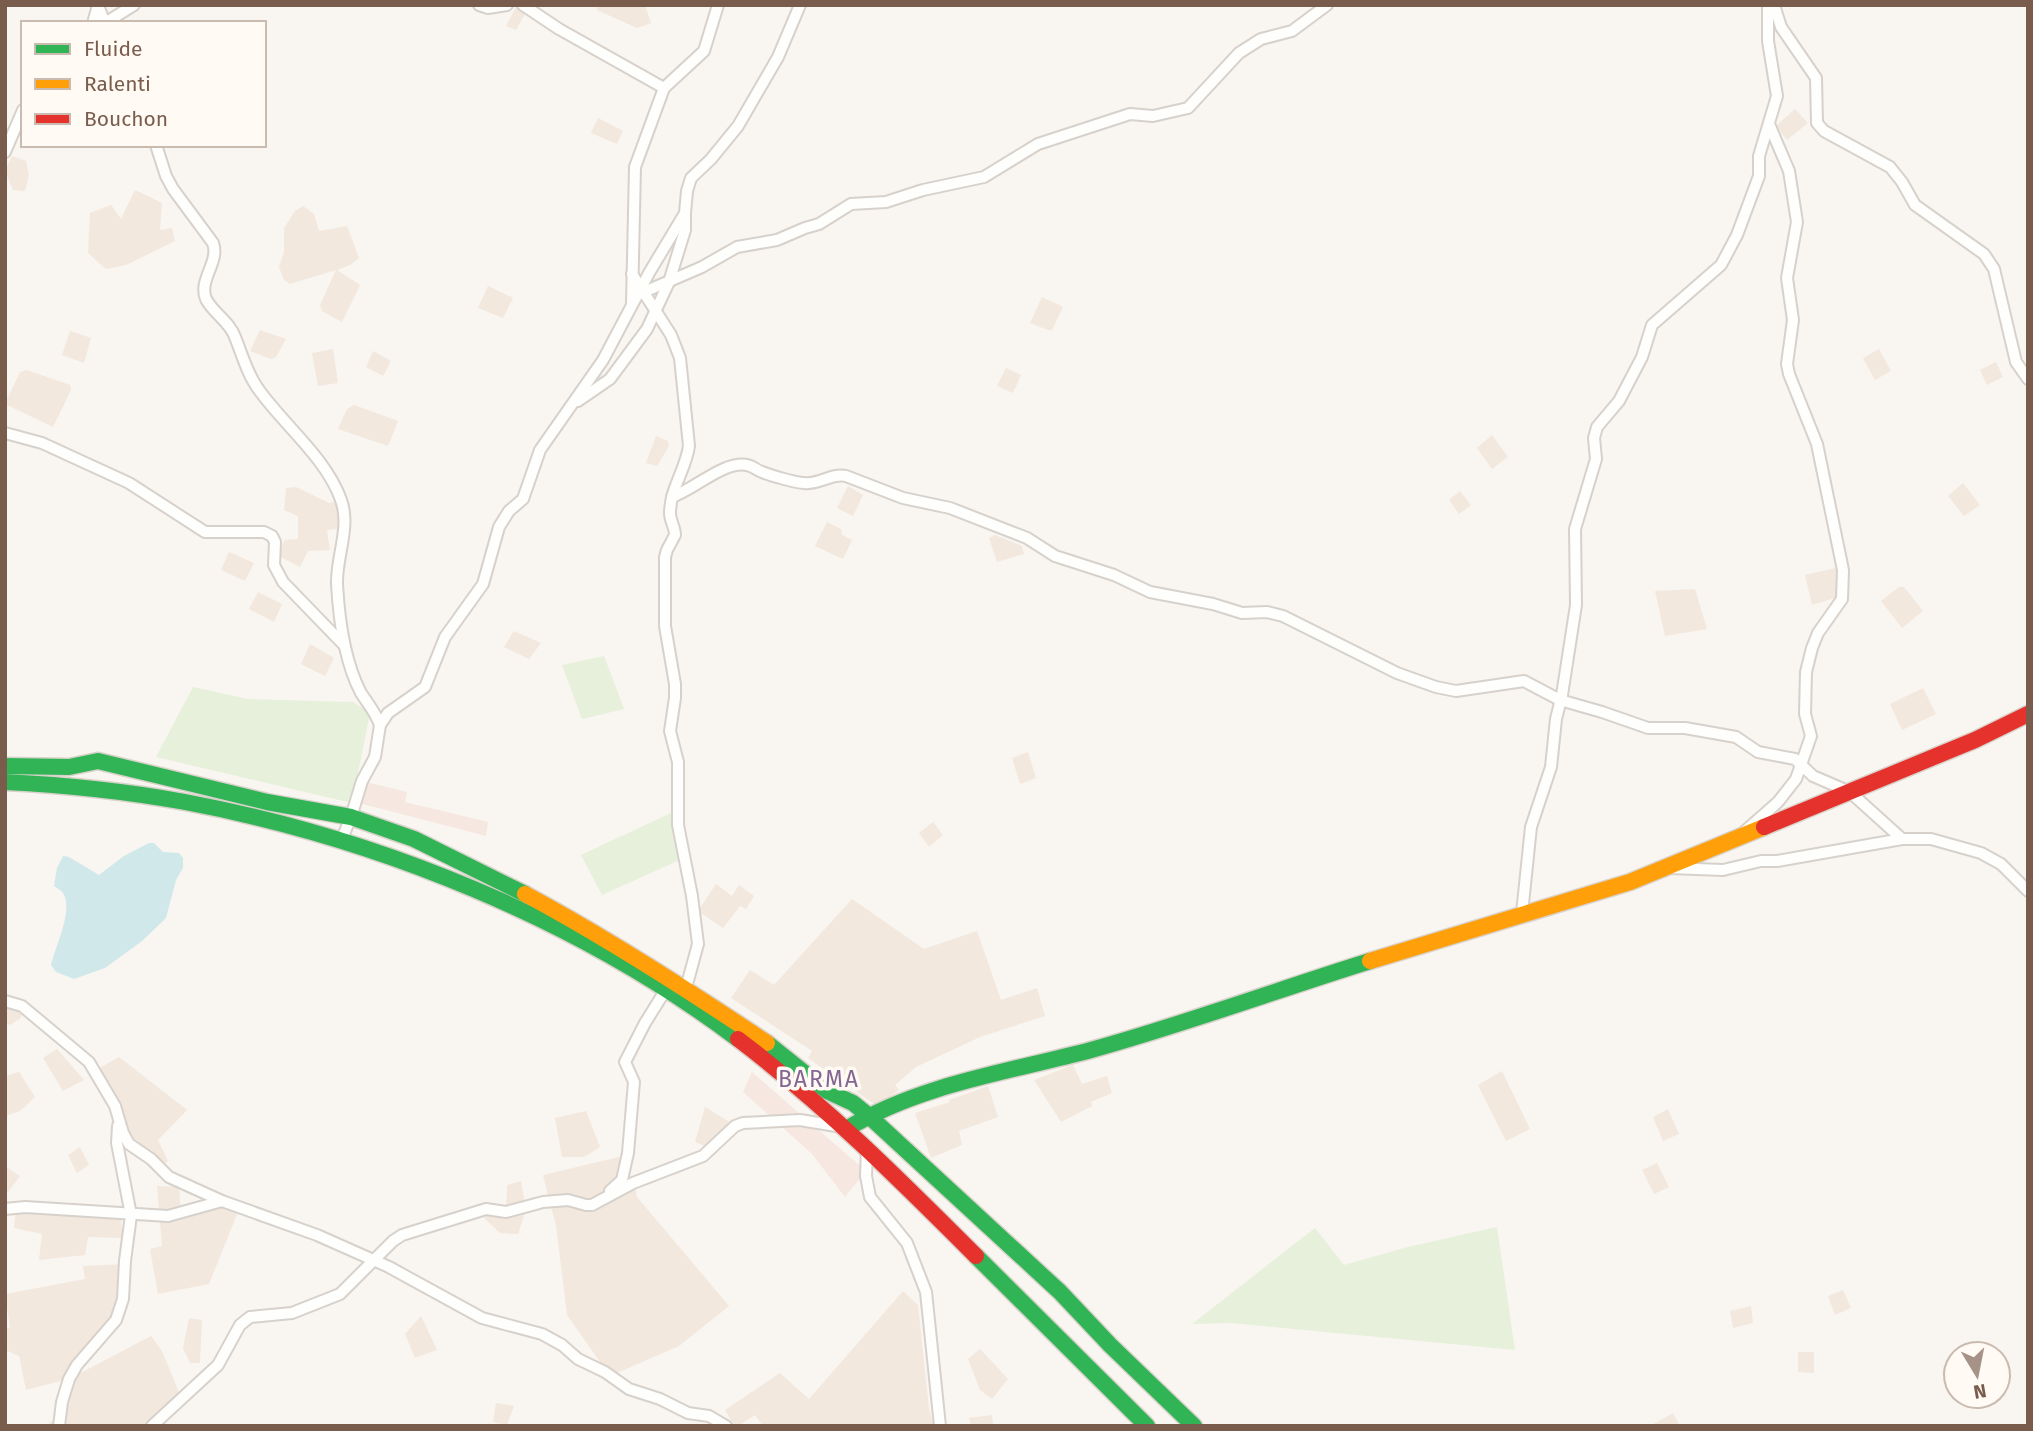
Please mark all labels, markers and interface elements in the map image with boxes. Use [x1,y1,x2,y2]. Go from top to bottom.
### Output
legend [21,21,266,147]
text: Fluide [84,36,142,62]
text: Ralenti [84,71,151,97]
text: Bouchon [84,106,168,132]
district label: BARMA [778,1065,860,1093]
north arrow [1942,1340,2012,1410]
text: N [1972,1379,1988,1404]

